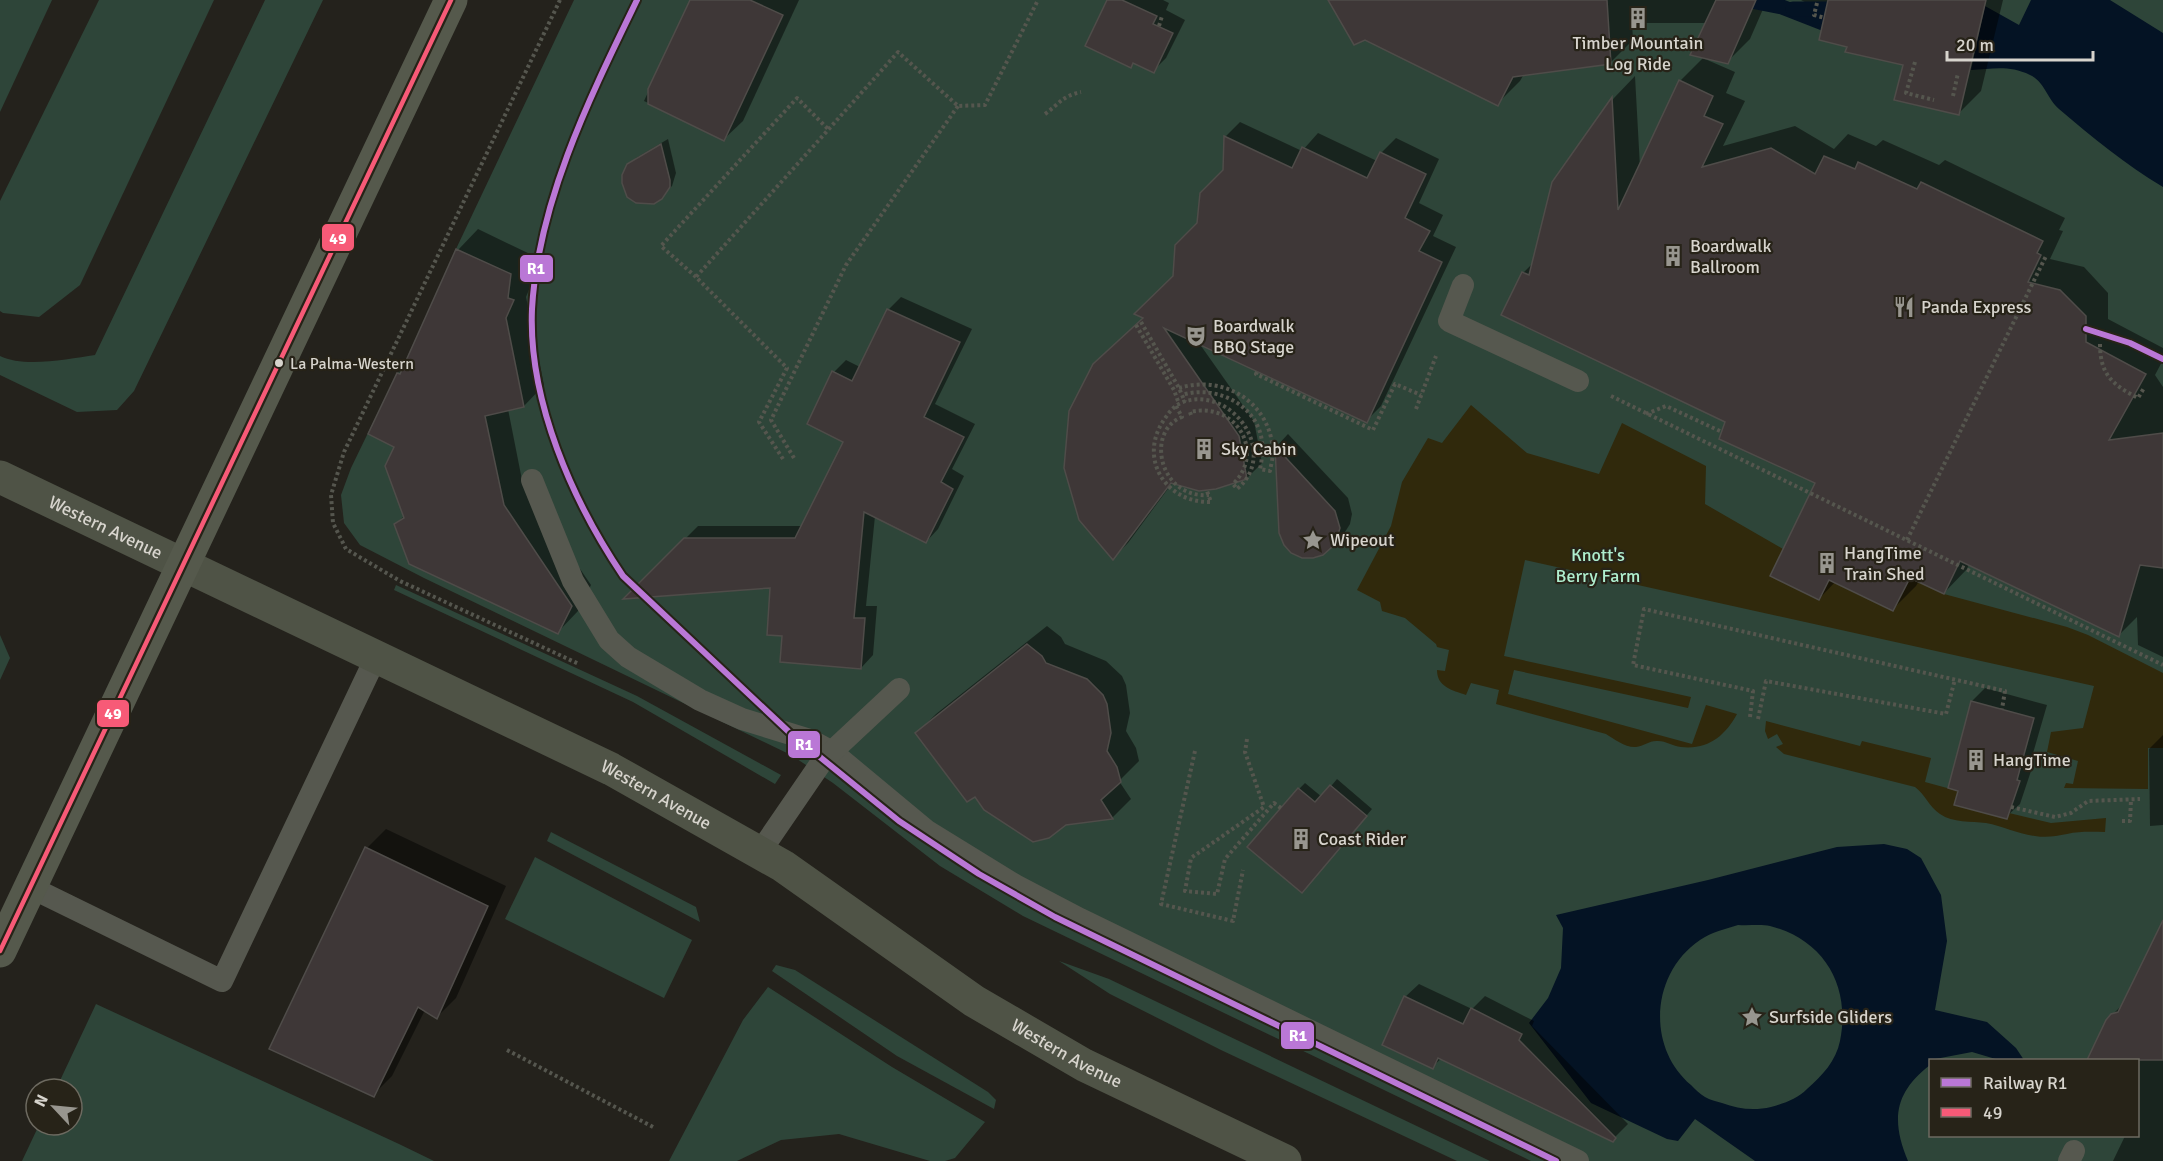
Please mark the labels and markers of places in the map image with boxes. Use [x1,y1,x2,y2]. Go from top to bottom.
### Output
building icon: Timber Mountain Log Ride [1626,6,1650,30]
place label: Timber Mountain Log Ride [1573,32,1703,75]
place label: Boardwalk Ballroom [1690,235,1772,278]
building icon: Boardwalk Ballroom [1661,244,1685,268]
restaurant icon: Panda Express [1892,295,1916,319]
place label: Panda Express [1921,296,2032,318]
place label: Boardwalk BBQ Stage [1213,315,1295,358]
theatre icon: Boardwalk BBQ Stage [1184,324,1208,348]
place label: La Palma-Western [290,354,414,374]
marker: La Palma-Western [273,357,285,369]
building icon: Sky Cabin [1192,437,1216,461]
place label: Sky Cabin [1221,438,1296,460]
place icon: Wipeout [1301,528,1325,552]
place label: Wipeout [1330,529,1394,551]
place label: HangTime Train Shed [1844,542,1925,585]
building icon: HangTime Train Shed [1815,551,1839,575]
building icon: HangTime [1964,748,1988,772]
place label: HangTime [1993,749,2071,771]
building icon: Coast Rider [1289,827,1313,851]
place label: Coast Rider [1318,828,1407,850]
place icon: Surfside Gliders [1740,1005,1764,1029]
place label: Surfside Gliders [1769,1006,1892,1028]

